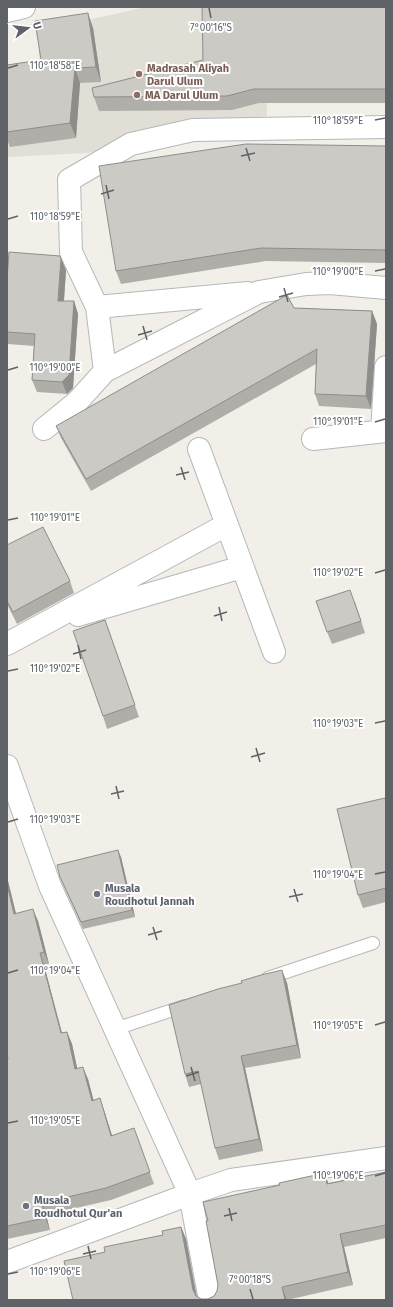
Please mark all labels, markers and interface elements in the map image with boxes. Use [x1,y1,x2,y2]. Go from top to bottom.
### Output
north arrow [8,8,48,48]
text: U [30,20,44,31]
text: 7°00'16"S [190,22,233,34]
text: 110°18'58"E [30,60,80,72]
place label: Madrasah Aliyah Darul Ulum [147,62,229,88]
marker: Madrasah Aliyah Darul Ulum [134,69,144,79]
place label: MA Darul Ulum [145,89,218,102]
marker: MA Darul Ulum [132,90,142,100]
text: 110°18'59"E [313,115,363,127]
text: 110°18'59"E [30,211,80,223]
text: 110°19'00"E [312,266,364,278]
text: 110°19'00"E [29,362,81,374]
text: 110°19'01"E [313,416,363,428]
text: 110°19'01"E [30,512,80,524]
text: 110°19'02"E [313,567,363,579]
text: 110°19'02"E [30,663,80,675]
text: 110°19'03"E [313,718,363,730]
text: 110°19'03"E [30,814,80,826]
text: 110°19'04"E [313,869,363,881]
place label: Musala Roudhotul Jannah [105,882,195,908]
marker: Musala Roudhotul Jannah [92,889,102,899]
text: 110°19'04"E [30,965,80,977]
text: 110°19'05"E [313,1020,363,1032]
text: 110°19'05"E [30,1115,80,1127]
text: 110°19'06"E [312,1170,364,1182]
place label: Musala Roudhotul Qur'an [34,1194,122,1220]
marker: Musala Roudhotul Qur'an [21,1201,31,1211]
text: 110°19'06"E [29,1266,81,1278]
text: 7°00'18"S [229,1274,272,1286]

